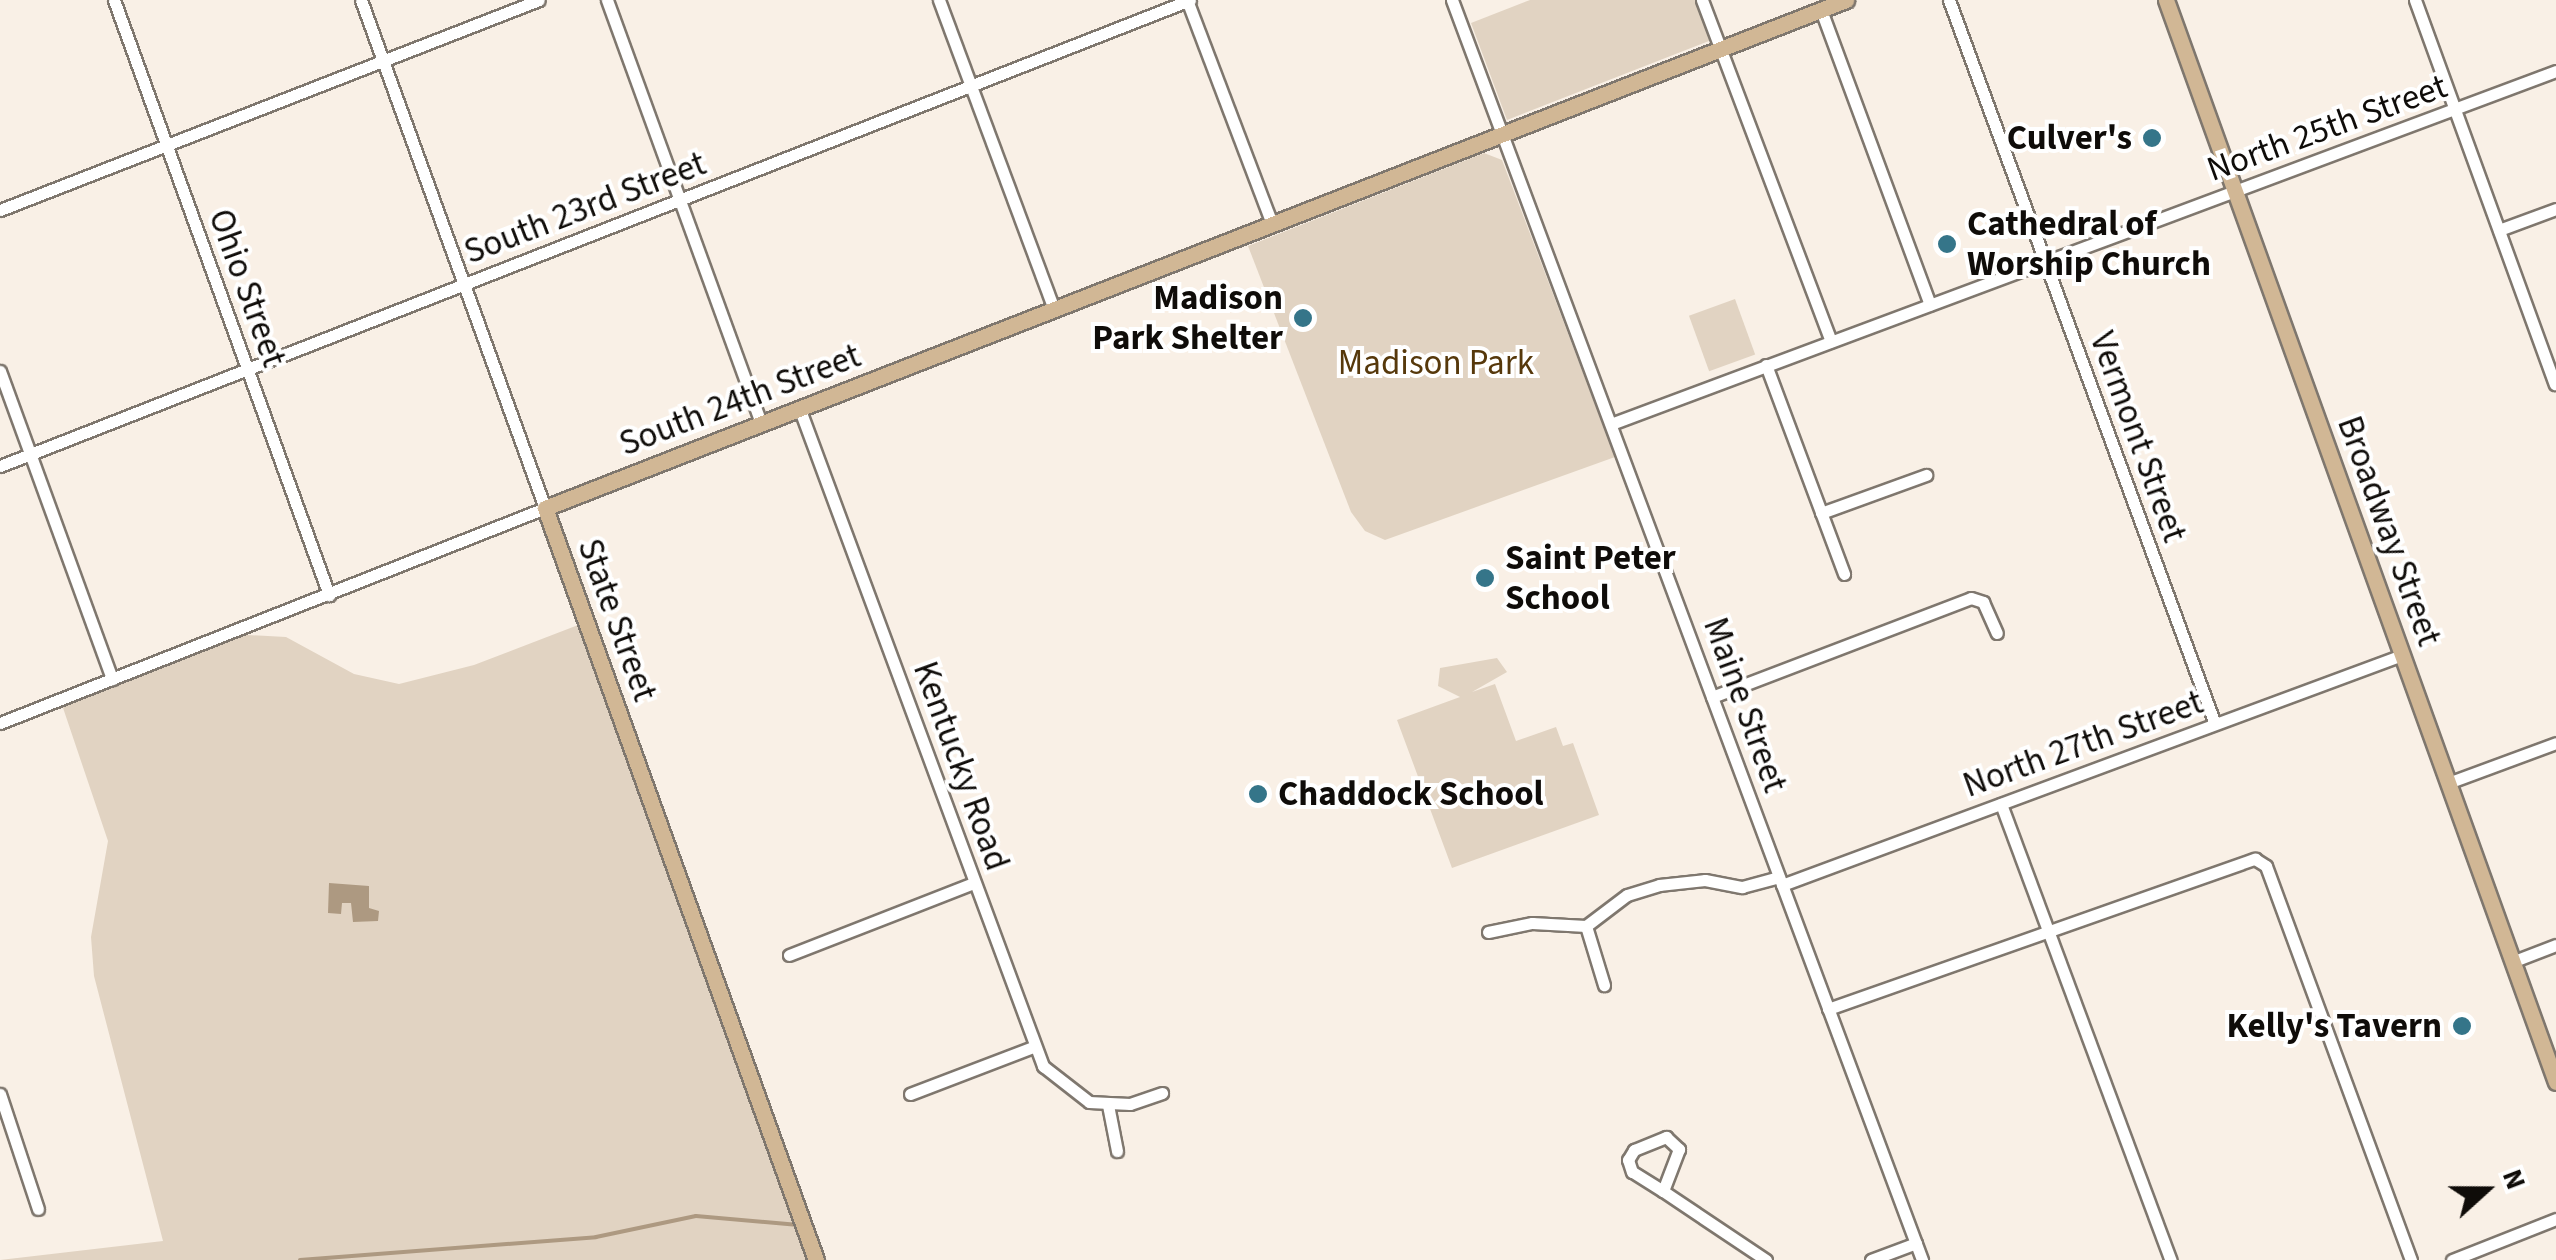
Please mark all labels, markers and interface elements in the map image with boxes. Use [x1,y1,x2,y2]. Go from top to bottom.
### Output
street label: North 25th Street [2201,65,2453,191]
place label: Culver's [2007,117,2132,159]
marker: Culver's [2141,127,2163,149]
street label: South 23rd Street [458,143,712,273]
place label: Cathedral of Worship Church [1967,203,2211,285]
street label: Ohio Street [199,204,295,372]
marker: Cathedral of Worship Church [1936,233,1958,255]
place label: Madison Park Shelter [1092,277,1283,359]
marker: Madison Park Shelter [1292,307,1314,329]
street label: Vermont Street [2081,326,2195,548]
street label: South 24th Street [613,335,867,465]
park label: Madison Park [1338,342,1534,384]
street label: Broadway Street [2328,410,2450,652]
street label: State Street [568,533,666,707]
place label: Saint Peter School [1505,537,1676,619]
marker: Saint Peter School [1474,567,1496,589]
street label: Maine Street [1694,612,1796,798]
street label: Kentucky Road [904,656,1018,876]
street label: North 27th Street [1957,681,2209,807]
place label: Chaddock School [1278,773,1544,815]
marker: Chaddock School [1247,783,1269,805]
place label: Kelly's Tavern [2227,1005,2442,1047]
marker: Kelly's Tavern [2451,1015,2473,1037]
north arrow [2436,1140,2536,1240]
text: N [2492,1163,2536,1195]

